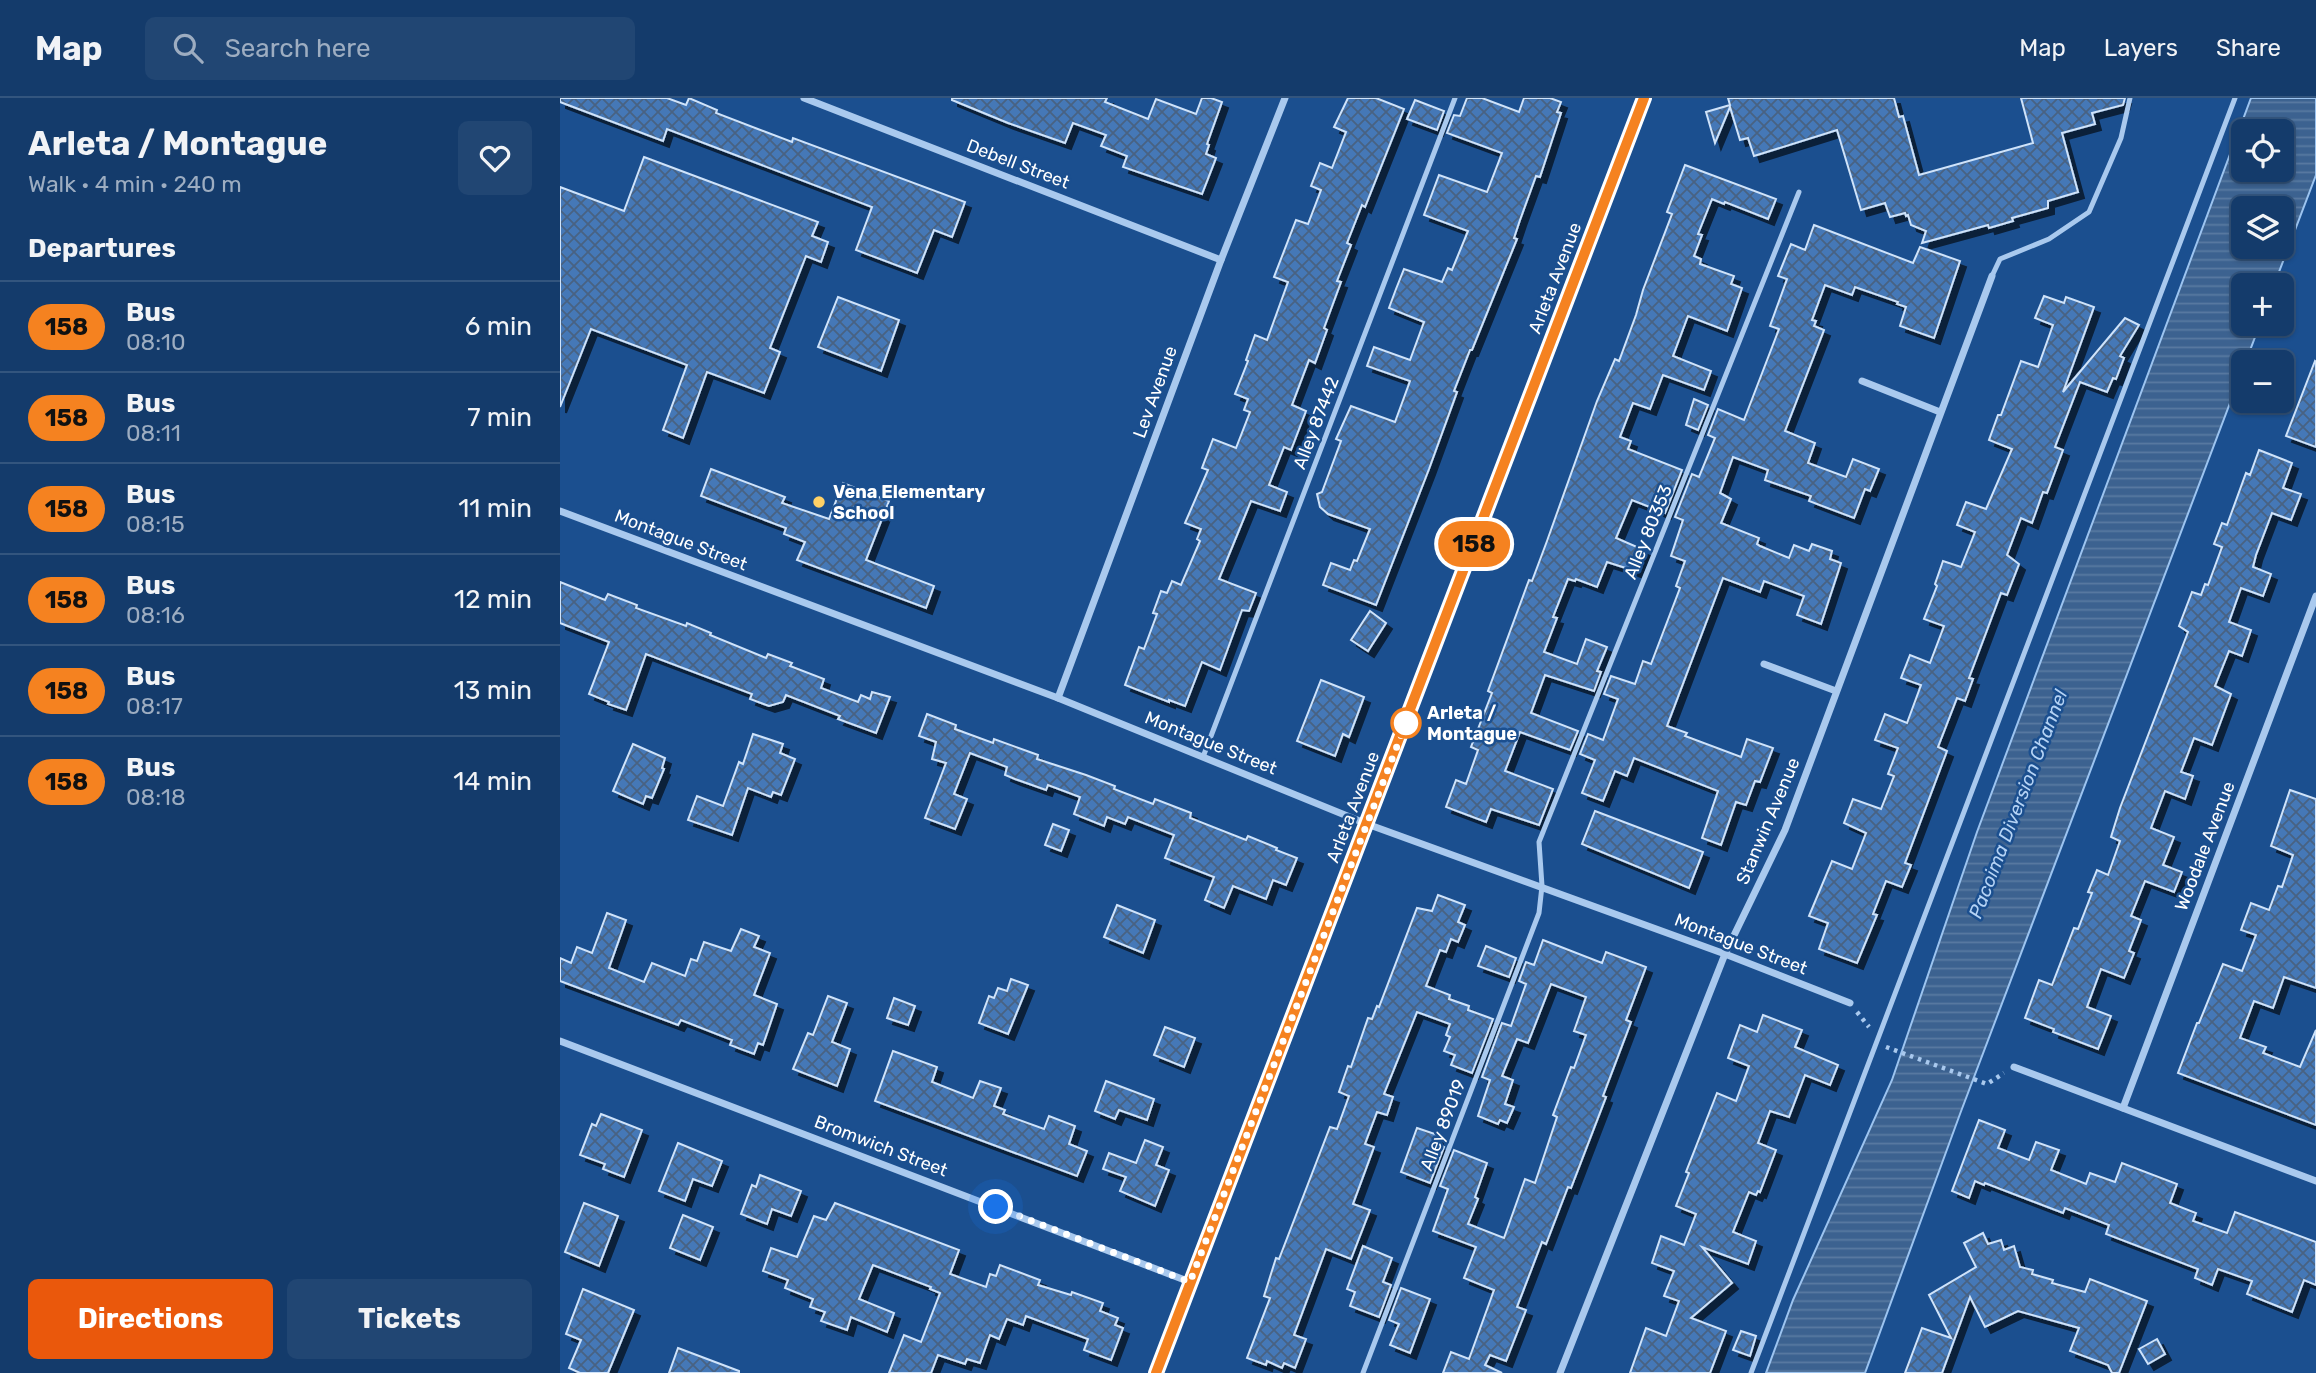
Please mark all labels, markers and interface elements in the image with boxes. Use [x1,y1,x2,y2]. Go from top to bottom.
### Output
search box [145,17,635,80]
text: Map [35,29,103,68]
icon: search [169,29,207,67]
text: Search here [225,33,370,64]
text: Map [2019,34,2066,62]
text: Layers [2104,34,2178,62]
text: Share [2216,34,2281,62]
map controls [2231,119,2294,413]
button: locate [2231,119,2294,182]
button: heart [458,121,532,195]
text: Arleta / Montague [28,124,327,163]
street label: Debell Street [963,134,1073,194]
text: Walk · 4 min · 240 m [28,170,242,198]
button: layers [2231,196,2294,259]
street label: Arleta Avenue [1524,219,1586,337]
text: Departures [28,233,176,264]
button: + [2231,273,2294,336]
text: Bus [126,297,175,328]
text: 6 min [465,311,532,342]
text: 158 [45,313,88,341]
text: 08:10 [126,328,186,356]
street label: Lev Avenue [1128,343,1182,441]
button: − [2231,350,2294,413]
street label: Alley 87442 [1288,374,1344,472]
text: Bus [126,388,175,419]
text: 7 min [467,402,532,433]
text: 158 [45,404,88,432]
text: 08:11 [126,419,181,447]
text: Bus [126,479,175,510]
place label: Vena Elementary School [833,481,985,524]
street label: Alley 80353 [1619,482,1677,582]
text: 11 min [458,493,532,524]
marker: Vena Elementary School [811,494,827,510]
text: 158 [45,495,88,523]
street label: Montague Street [611,505,751,575]
text: 08:15 [126,510,185,538]
line badge: 158 [1434,521,1514,567]
text: 158 [1452,530,1496,558]
text: Bus [126,570,175,601]
text: 12 min [454,584,532,615]
text: 158 [45,586,88,614]
text: 08:16 [126,601,185,629]
text: Bus [126,661,175,692]
text: 13 min [454,675,532,706]
text: 158 [45,677,88,705]
water label: Pacoima Diversion Channel [1964,686,2072,921]
text: 08:17 [126,692,183,720]
place label: Arleta / Montague [1427,702,1517,745]
street label: Montague Street [1142,706,1280,780]
marker: Arleta / Montague [1391,708,1421,738]
street label: Arleta Avenue [1322,748,1384,866]
text: Bus [126,752,175,783]
street label: Stanwin Avenue [1731,754,1805,888]
text: 14 min [453,766,532,797]
text: 158 [45,768,88,796]
street label: Woodale Avenue [2170,778,2240,914]
text: 08:18 [126,783,186,811]
street label: Montague Street [1671,909,1811,979]
street label: Alley 89019 [1415,1076,1471,1174]
street label: Bromwich Street [811,1110,951,1182]
your location [978,1189,1013,1224]
button: Directions [28,1279,273,1359]
button: Tickets [287,1279,532,1359]

